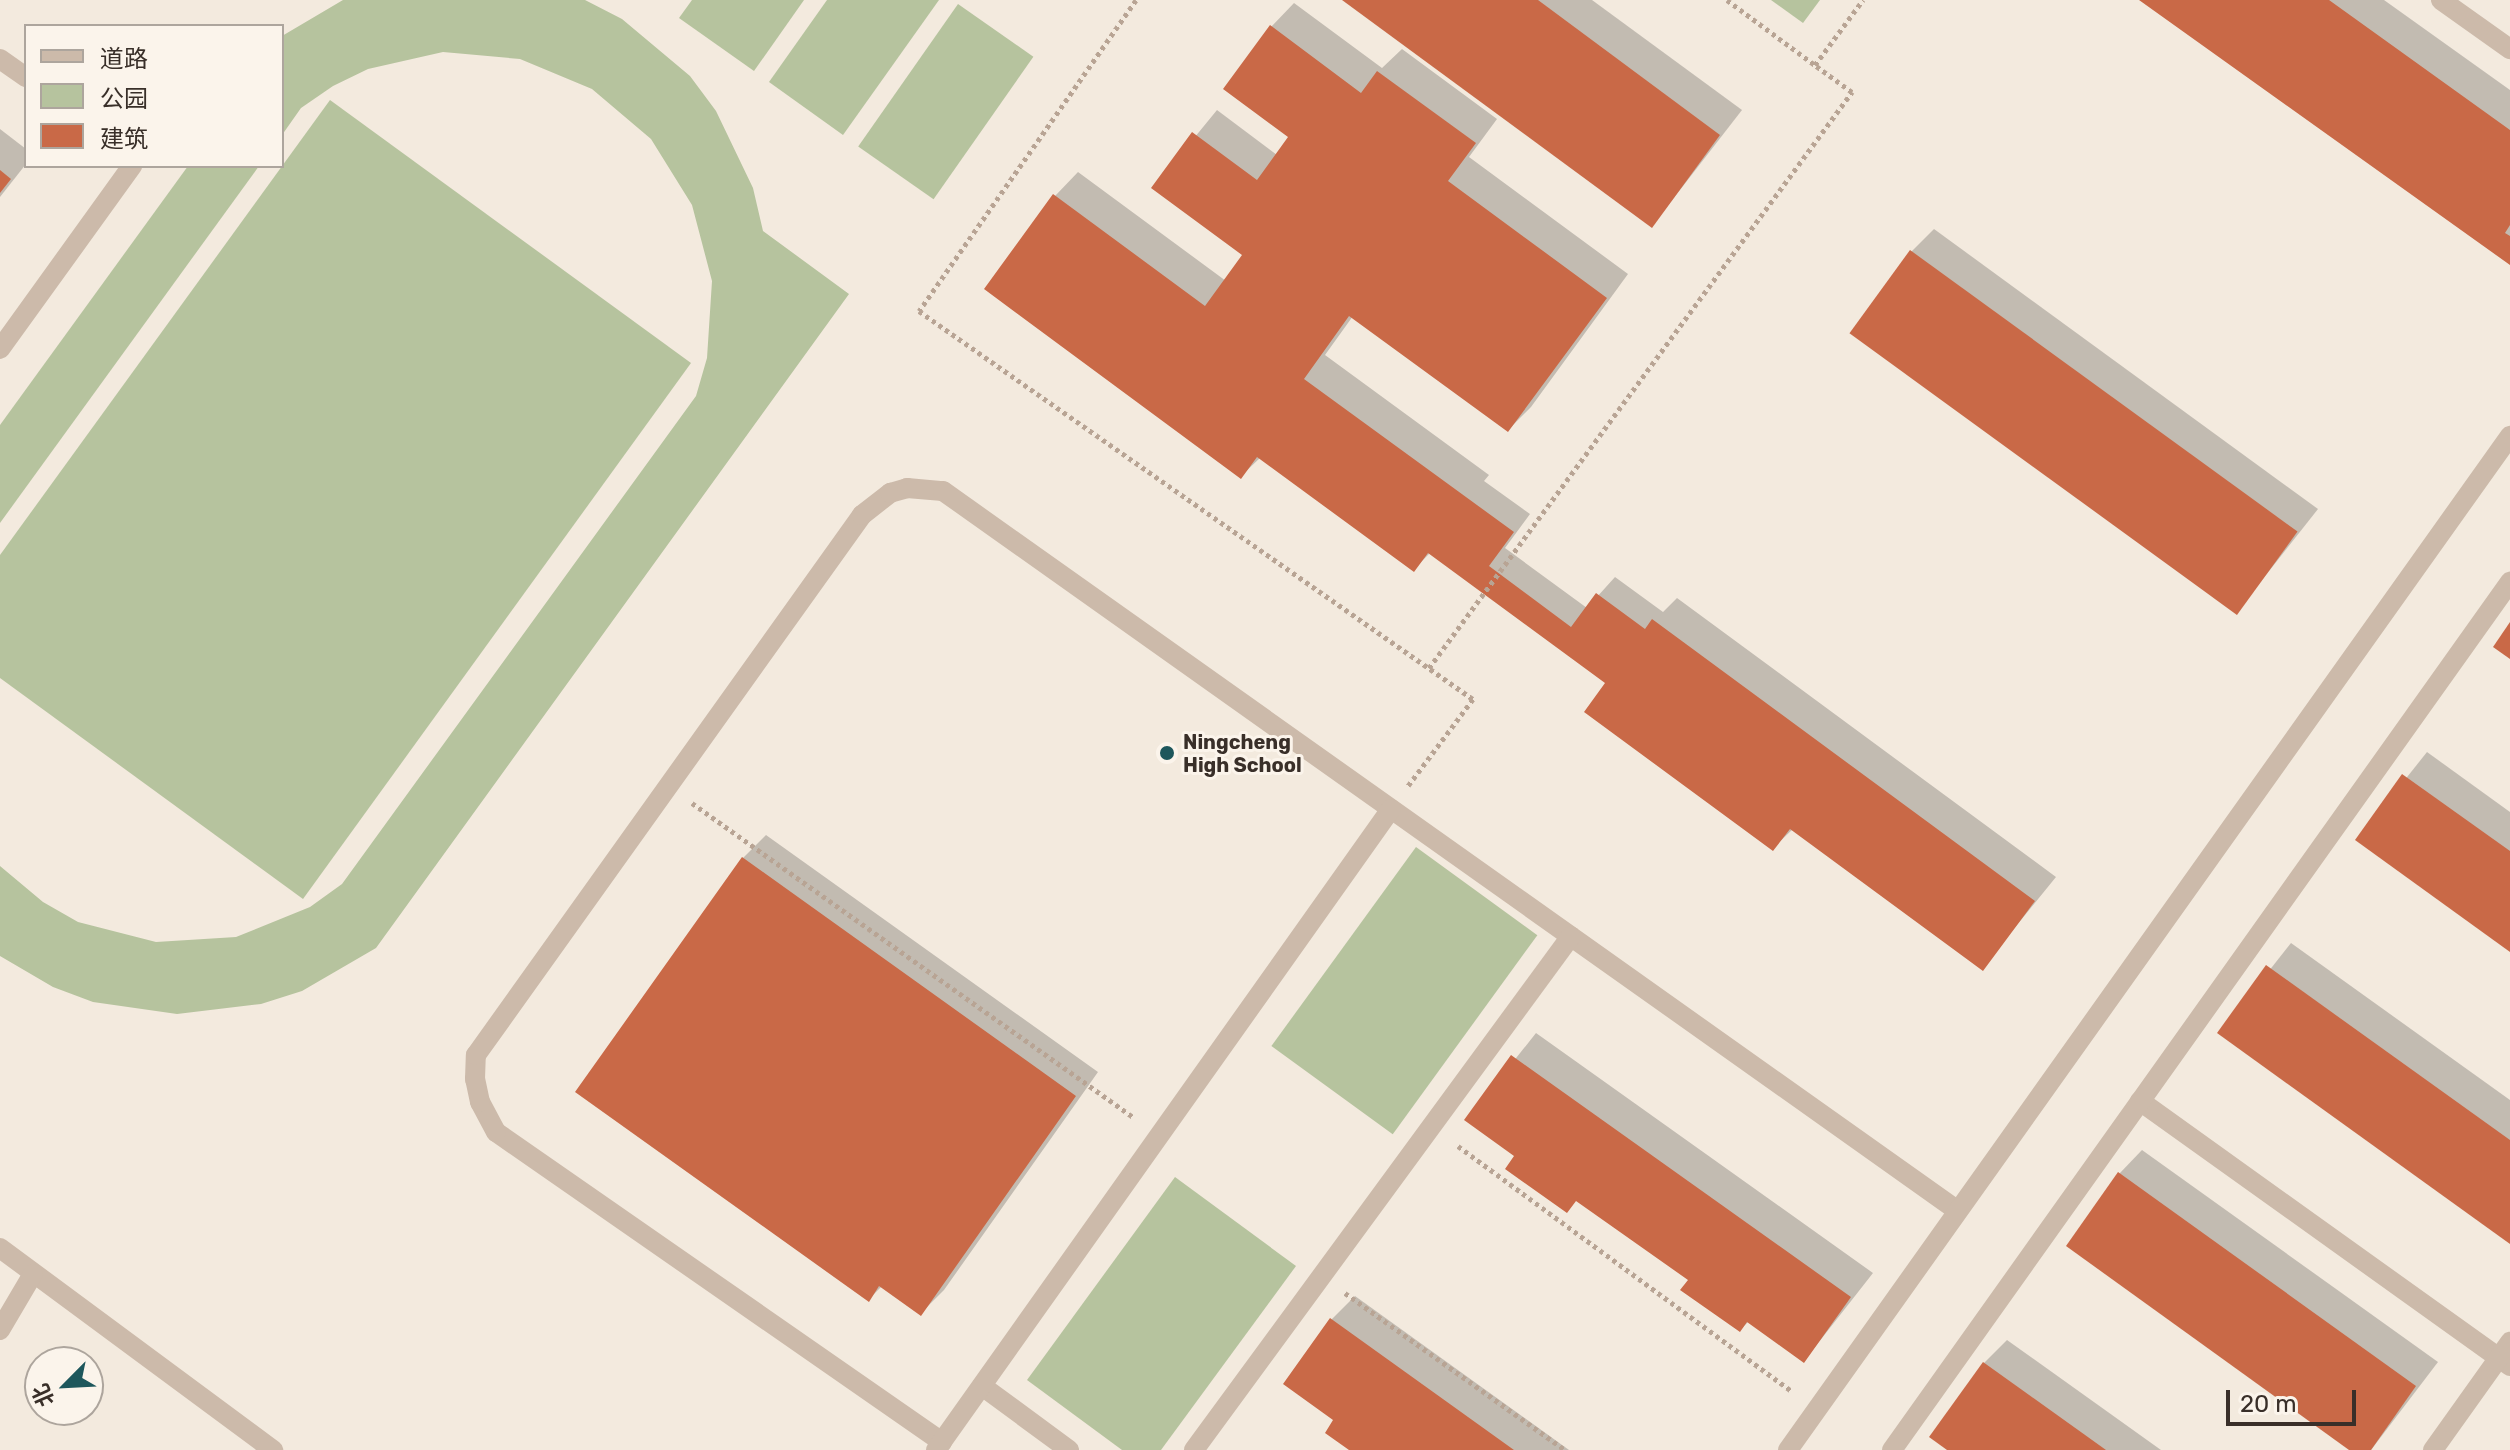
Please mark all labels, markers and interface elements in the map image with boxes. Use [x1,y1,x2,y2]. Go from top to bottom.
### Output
legend [24,24,284,168]
text: 道路 [100,45,148,73]
text: 公园 [100,85,148,113]
text: 建筑 [100,125,148,153]
place label: Ningcheng High School [1183,730,1302,777]
marker: Ningcheng High School [1158,744,1176,762]
north arrow [24,1346,104,1426]
scale bar [2230,1374,2360,1424]
text: 北 [27,1380,60,1411]
text: 20 m [2240,1390,2297,1418]

